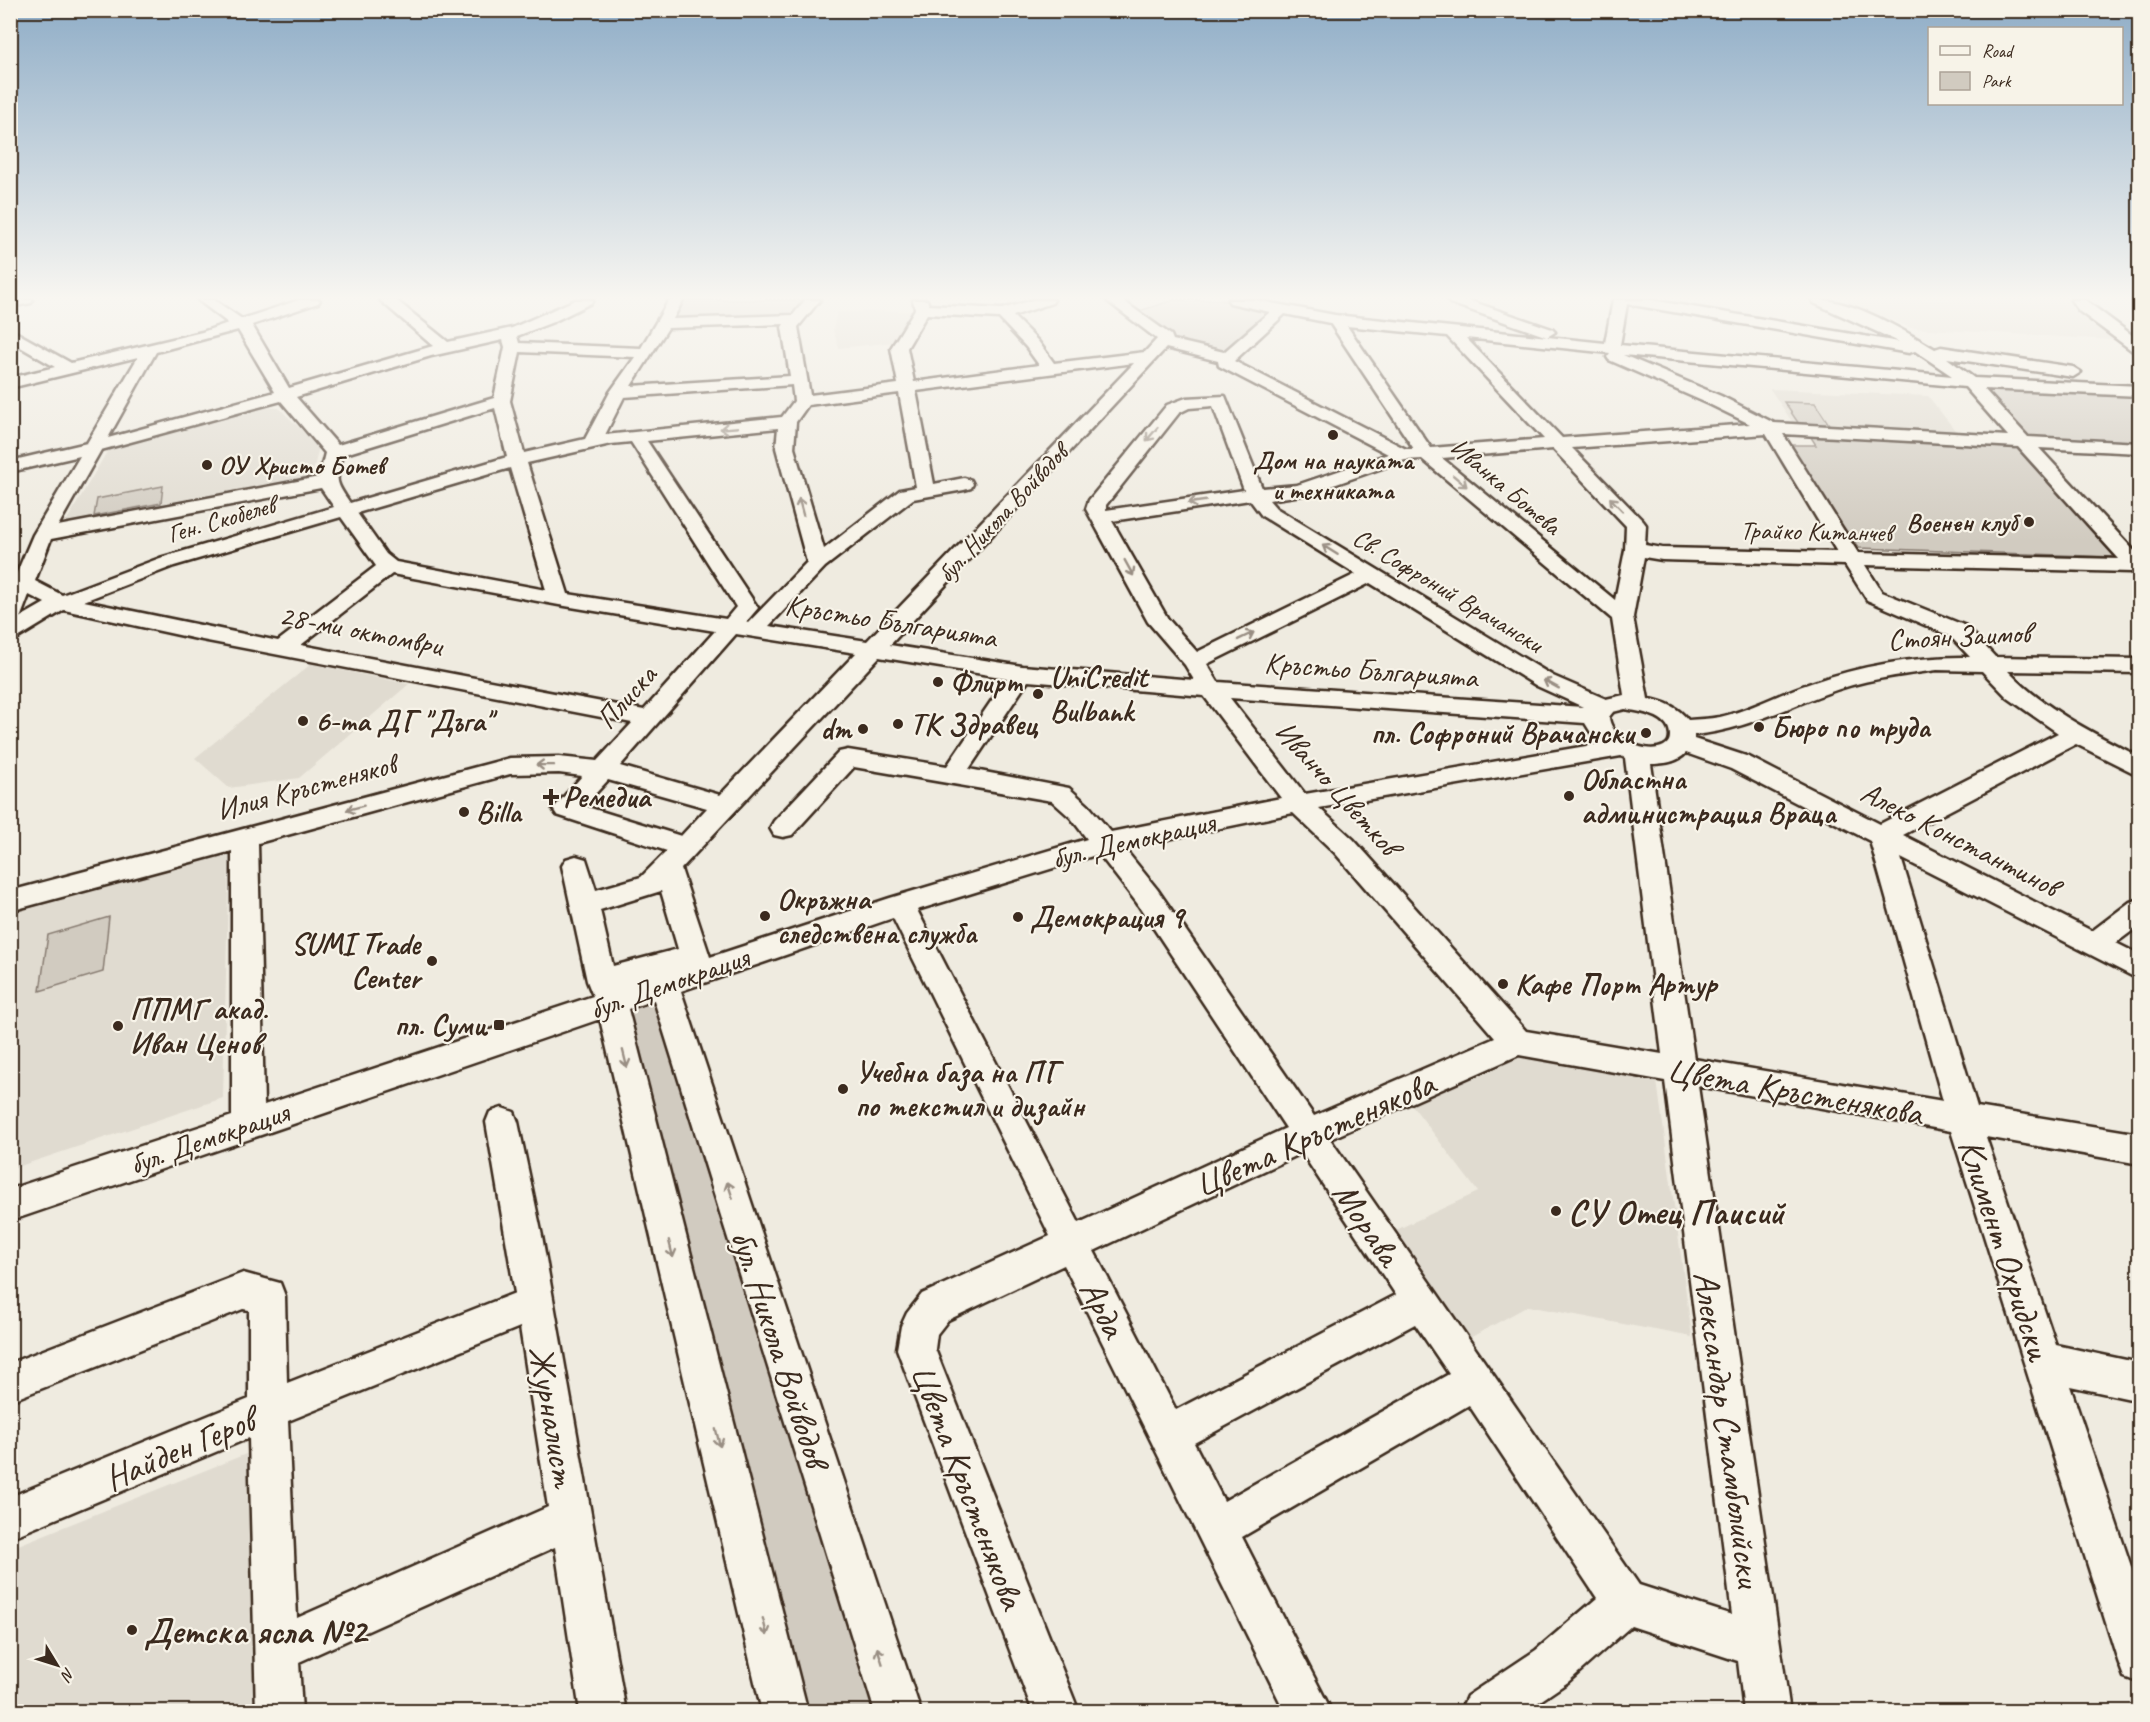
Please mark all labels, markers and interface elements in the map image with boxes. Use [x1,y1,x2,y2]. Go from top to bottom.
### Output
legend [1928,27,2123,105]
text: Road [1982,40,2015,62]
text: Park [1982,70,2012,92]
one-way arrow [720,423,740,434]
one-way arrow [1145,426,1159,441]
marker: Дом на науката и техниката [1326,428,1340,442]
street label: Иванка Ботева [1444,431,1569,543]
street label: бул. Никола Войводов [930,433,1078,590]
place label: Дом на науката и техниката [1253,444,1416,507]
place label: ОУ Христо Ботев [219,449,389,482]
marker: ОУ Христо Ботев [200,458,214,472]
one-way arrow [1452,474,1467,488]
street label: Ген. Скобелев [164,487,285,551]
one-way arrow [1188,497,1208,508]
one-way arrow [1609,497,1623,512]
one-way arrow [795,498,807,517]
place label: Военен клуб [1906,506,2021,539]
street label: Трайко Китанчев [1740,514,1897,549]
marker: Военен клуб [2022,515,2036,529]
street label: Св. Софроний Врачански [1347,521,1551,661]
one-way arrow [1322,544,1339,557]
one-way arrow [1124,558,1135,576]
street label: Кръстьо Българията [783,586,1001,657]
street label: 28-ми октомври [276,596,448,665]
street label: Стоян Заимов [1887,613,2038,659]
one-way arrow [1237,629,1255,641]
street label: Кръстьо Българията [1263,644,1481,697]
street label: Плиска [587,656,666,737]
place label: UniCredit Bulbank [1050,658,1150,730]
place label: Флирт [950,663,1024,701]
marker: Флирт [931,675,945,689]
one-way arrow [1543,678,1560,690]
marker: UniCredit Bulbank [1031,687,1045,701]
place label: 6-та ДГ "Дъга" [315,702,499,740]
place label: ТК Здравец [910,705,1039,743]
place label: Бюро по труда [1771,708,1932,746]
place label: dm [821,710,853,748]
street label: Иванчо Цветков [1267,713,1412,868]
marker: 6-та ДГ "Дъга" [296,714,310,728]
place label: пл. Софроний Врачански [1371,714,1636,752]
marker: ТК Здравец [891,717,905,731]
marker: Бюро по труда [1752,720,1766,734]
marker: dm [856,722,870,736]
marker: пл. Софроний Врачански [1639,726,1653,740]
street label: Илия Кръстеняков [212,743,405,829]
one-way arrow [535,759,555,771]
place label: Областна администрация Враца [1581,760,1837,832]
street label: Алеко Константинов [1855,773,2071,908]
place label: Ремедиа [563,778,653,816]
marker: Областна администрация Враца [1562,789,1576,803]
marker: Ремедиа [544,790,558,804]
place label: Billa [476,793,524,831]
street label: бул. Демокрация [1048,802,1221,877]
one-way arrow [346,803,365,814]
marker: Billa [457,805,471,819]
place label: Окръжна следствена служба [777,880,978,952]
place label: Демокрация 9 [1030,898,1187,936]
marker: Окръжна следствена служба [758,909,772,923]
marker: Демокрация 9 [1011,910,1025,924]
place label: SUMI Trade Center [291,925,423,997]
street label: бул. Демокрация [584,937,756,1028]
marker: SUMI Trade Center [425,954,439,968]
place label: Кафе Порт Артур [1515,965,1719,1003]
marker: Кафе Порт Артур [1496,977,1510,991]
place label: ППМГ акад. Иван Ценов [130,990,269,1062]
place label: пл. Суми [394,1006,488,1044]
marker: пл. Суми [492,1018,506,1032]
marker: ППМГ акад. Иван Ценов [111,1019,125,1033]
street label: Цвета Кръстенякова [1664,1046,1928,1136]
one-way arrow [619,1049,631,1068]
place label: Учебна база на ПГ по текстил и дизайн [855,1053,1086,1126]
street label: Цвета Кръстенякова [1187,1059,1444,1207]
marker: Учебна база на ПГ по текстил и дизайн [836,1082,850,1096]
street label: бул. Демокрация [124,1092,296,1183]
street label: Климент Охридски [1948,1133,2063,1368]
street label: Морава [1322,1173,1414,1277]
one-way arrow [724,1181,735,1200]
place label: СУ Отец Паисий [1568,1189,1787,1235]
marker: СУ Отец Паисий [1549,1204,1563,1218]
street label: бул. Никола Войводов [720,1224,842,1479]
one-way arrow [666,1239,678,1258]
street label: Александър Стамболийски [1683,1268,1773,1593]
street label: Арда [1069,1272,1138,1347]
street label: Журналист [518,1342,588,1492]
street label: Цвета Кръстенякова [900,1357,1037,1617]
street label: Найден Геров [97,1394,269,1501]
one-way arrow [712,1428,724,1447]
place label: Детска ясла №2 [144,1608,370,1654]
one-way arrow [759,1617,771,1636]
marker: Детска ясла №2 [125,1623,139,1637]
north arrow [27,1635,87,1695]
one-way arrow [874,1647,885,1666]
text: N [55,1664,79,1686]

